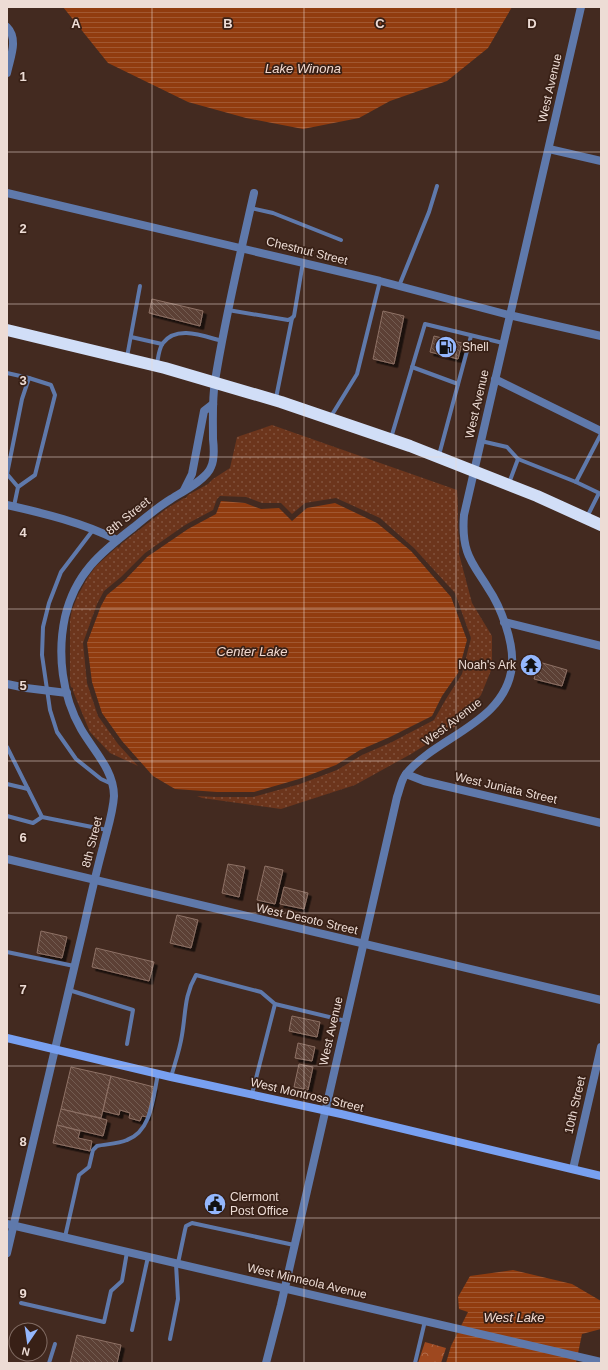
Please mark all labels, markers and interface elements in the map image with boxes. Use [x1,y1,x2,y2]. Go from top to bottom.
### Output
text: A [71,16,81,31]
text: B [223,16,233,31]
text: C [375,16,385,31]
text: D [527,16,537,31]
street label: West Avenue [535,52,565,124]
water label: Lake Winona [265,61,341,76]
text: 1 [19,69,27,84]
text: 2 [19,221,27,236]
street label: Chestnut Street [265,234,350,268]
fuel station icon: Shell [433,334,459,360]
place label: Shell [462,340,489,354]
street label: West Avenue [462,368,492,440]
text: 3 [19,373,27,388]
street label: 8th Street [103,494,153,538]
text: 4 [19,525,27,540]
water label: Center Lake [217,644,287,659]
temple icon: Noah's Ark [518,652,544,678]
place label: Noah's Ark [458,658,517,672]
text: 5 [19,678,27,693]
street label: West Avenue [420,695,485,749]
street label: West Juniata Street [454,769,559,807]
street label: 8th Street [79,814,105,869]
text: 6 [19,830,27,845]
street label: West Desoto Street [255,901,360,938]
text: 7 [19,982,27,997]
street label: West Avenue [316,995,346,1067]
street label: 10th Street [562,1074,589,1135]
street label: West Montrose Street [249,1075,366,1115]
text: 8 [19,1134,27,1149]
place label: Clermont Post Office [230,1190,289,1218]
public building icon: Clermont Post Office [202,1191,228,1217]
street label: West Minneola Avenue [246,1260,368,1302]
text: 9 [19,1286,27,1301]
water label: West Lake [483,1310,545,1325]
north arrow [8,1322,48,1362]
text: N [20,1345,31,1358]

